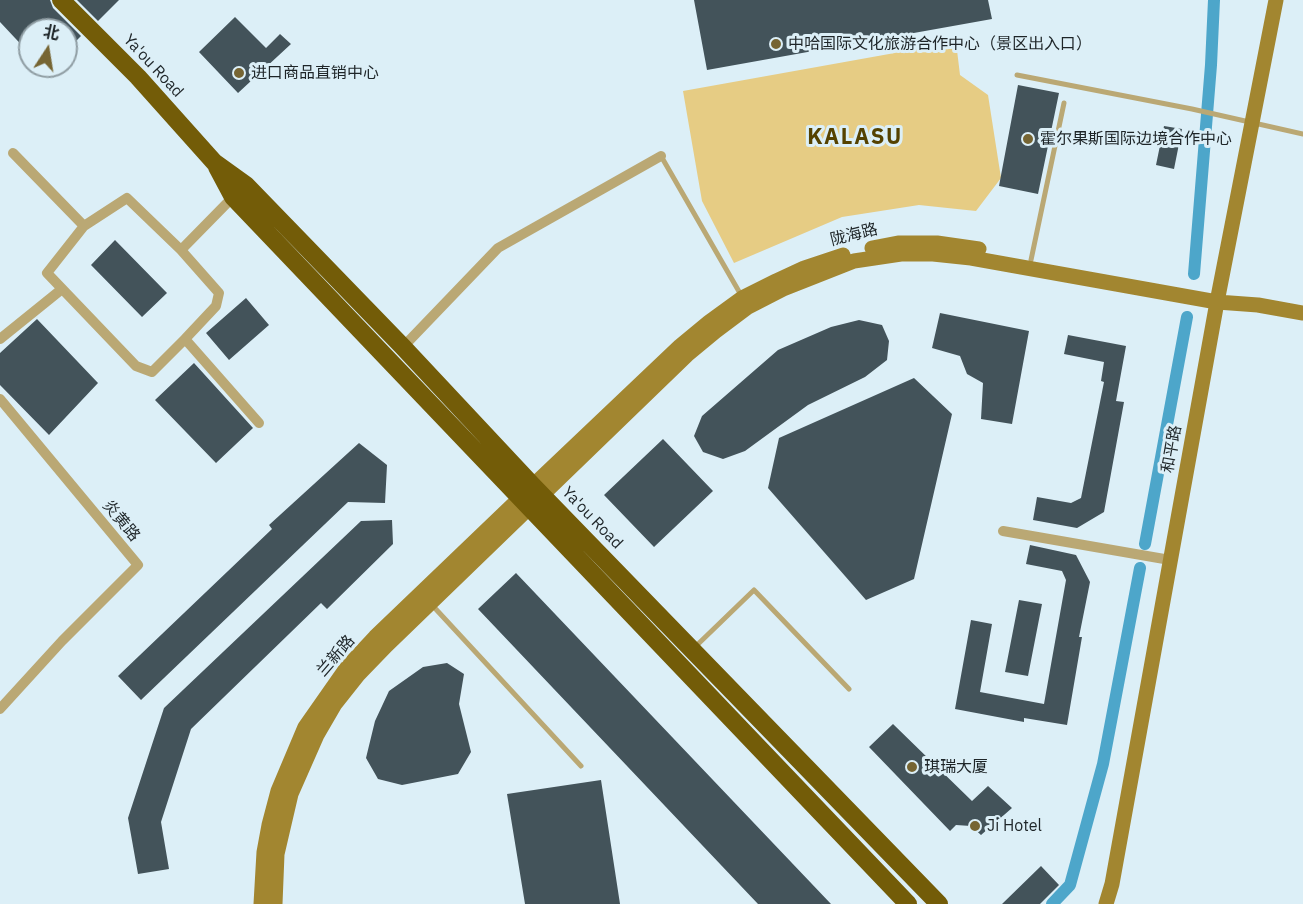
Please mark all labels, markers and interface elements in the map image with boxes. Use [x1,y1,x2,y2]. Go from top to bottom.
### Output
north arrow [18,18,78,78]
text: 北 [41,21,61,44]
street label: Ya'ou Road [119,31,187,101]
place label: 中哈国际文化旅游合作中心（景区出入口） [788,34,1092,54]
marker: 中哈国际文化旅游合作中心（景区出入口） [769,37,783,51]
place label: 进口商品直销中心 [251,63,379,83]
marker: 进口商品直销中心 [232,66,246,80]
district label: KALASU [807,125,903,151]
place label: 霍尔果斯国际边境合作中心 [1040,129,1232,149]
marker: 霍尔果斯国际边境合作中心 [1021,132,1035,146]
street label: 陇海路 [828,220,880,250]
street label: 和平路 [1158,424,1186,474]
street label: Ya'ou Road [558,483,626,553]
street label: 炎黄路 [98,496,144,546]
street label: 兰新路 [313,632,359,680]
place label: 琪瑞大厦 [924,757,988,777]
marker: 琪瑞大厦 [905,760,919,774]
place label: Ji Hotel [987,816,1042,836]
marker: Ji Hotel [968,819,982,833]

